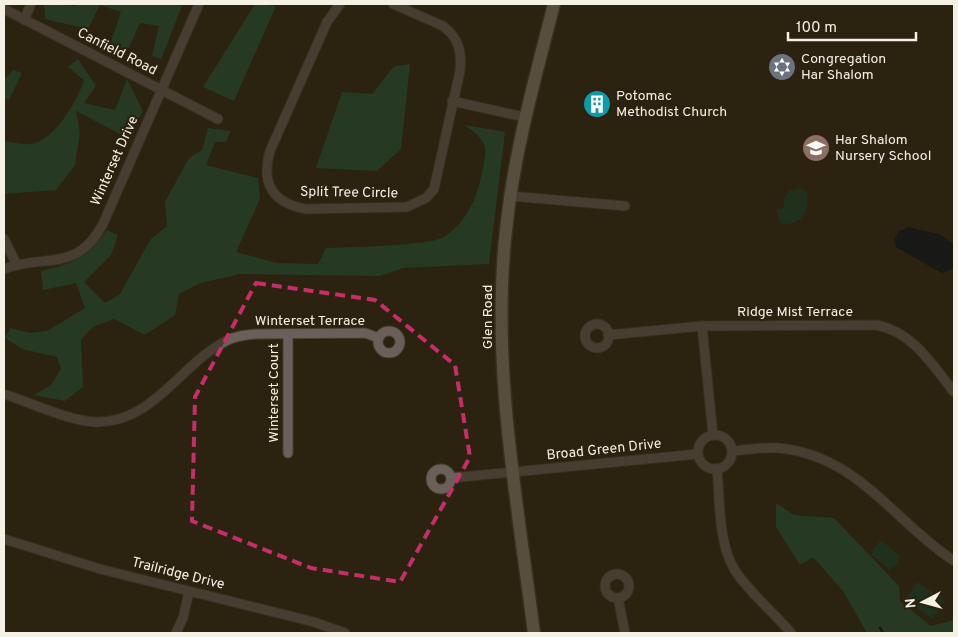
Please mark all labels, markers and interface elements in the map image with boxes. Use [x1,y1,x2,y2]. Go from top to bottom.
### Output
scale bar [788,10,916,42]
text: 100 m [796,19,837,38]
street label: Canfield Road [74,25,160,79]
place label: Congregation Har Shalom [801,51,886,84]
synagogue icon: Congregation Har Shalom [767,52,797,82]
place label: Potomac Methodist Church [616,88,727,121]
building icon: Potomac Methodist Church [582,89,612,119]
street label: Winterset Drive [88,113,142,209]
place label: Har Shalom Nursery School [835,132,931,165]
school or university icon: Har Shalom Nursery School [801,133,831,163]
street label: Split Tree Circle [300,184,398,202]
street label: Glen Road [480,285,497,349]
street label: Ridge Mist Terrace [737,304,853,321]
street label: Winterset Terrace [255,313,365,330]
street label: Winterset Court [266,343,283,443]
street label: Broad Green Drive [546,436,662,464]
street label: Trailridge Drive [130,554,226,594]
north arrow [898,577,948,627]
text: N [903,597,921,609]

